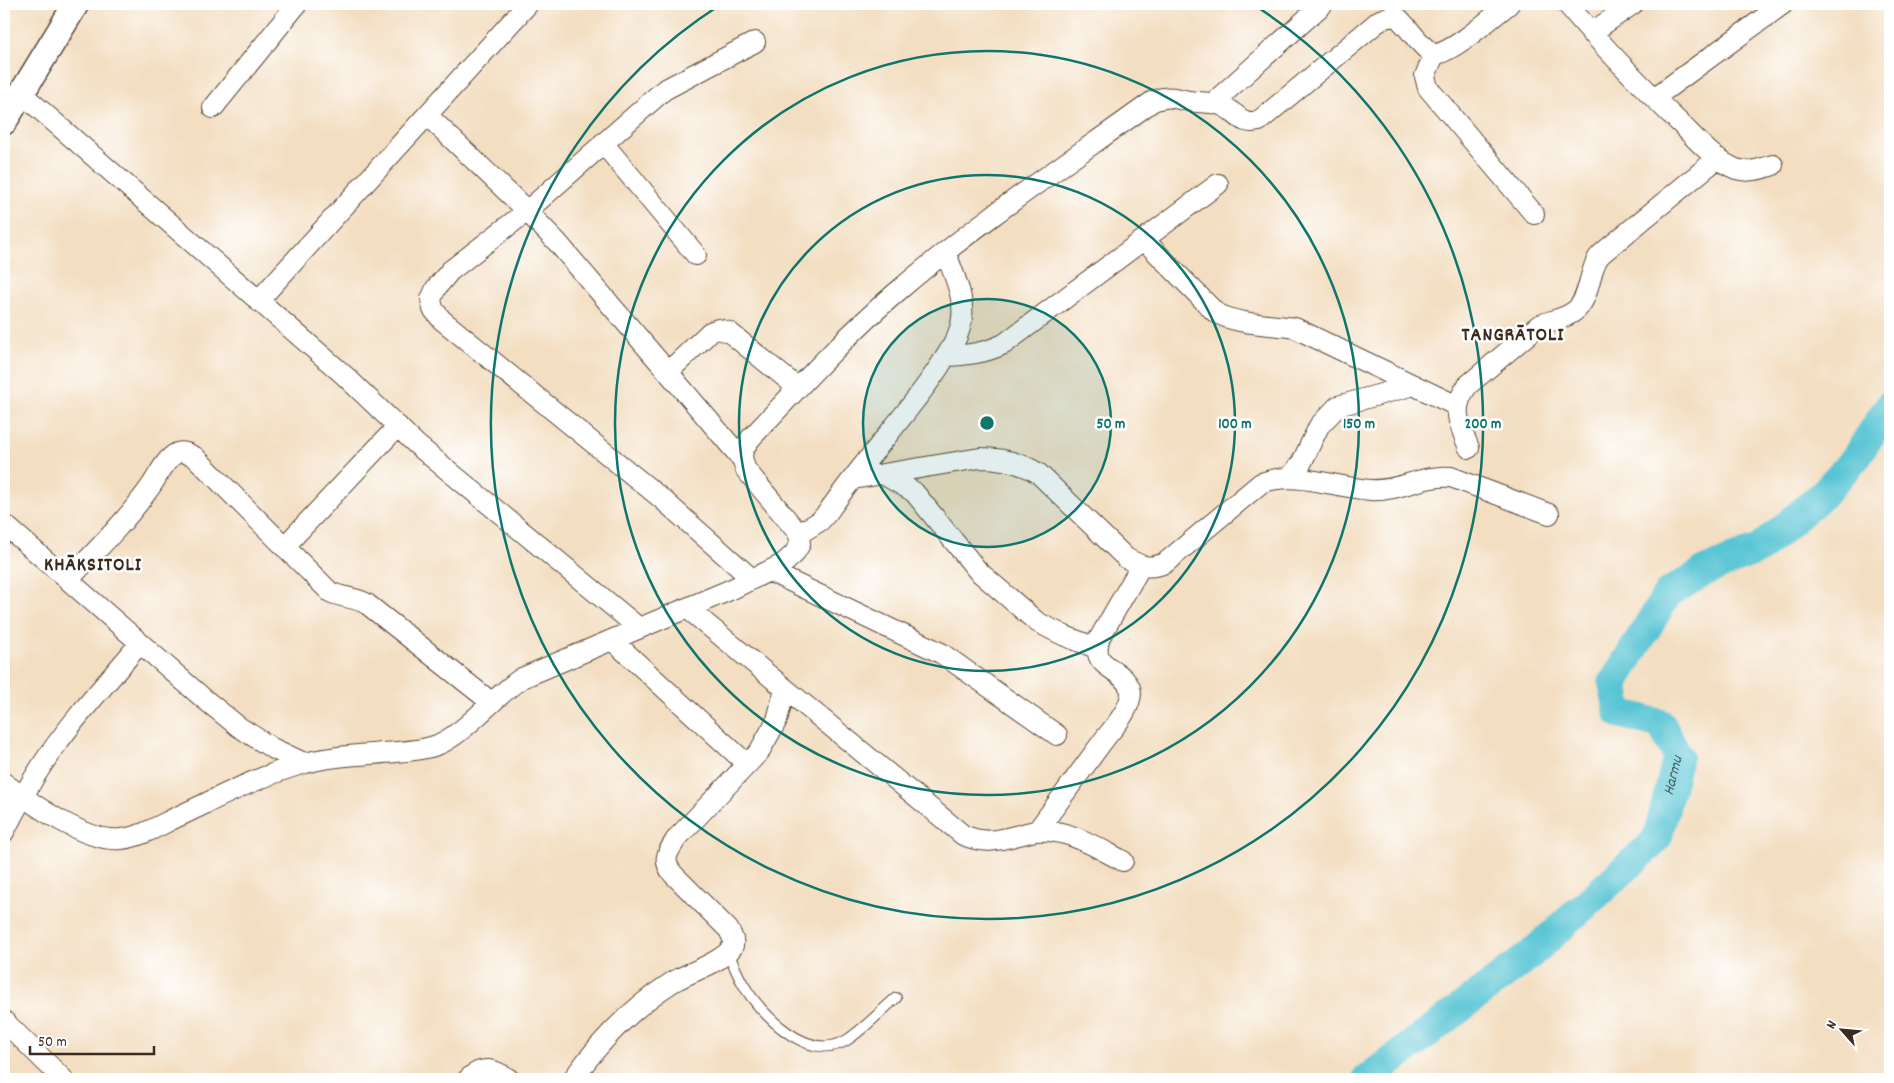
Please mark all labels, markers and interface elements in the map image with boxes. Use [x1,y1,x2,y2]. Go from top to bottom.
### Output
district label: TANGRĀTOLI [1462,322,1564,350]
centre of rings [978,414,996,432]
text: 50 m [1097,414,1125,436]
text: 100 m [1218,414,1252,436]
text: 150 m [1343,414,1375,436]
text: 200 m [1465,414,1501,436]
district label: KHĀKSITOLI [44,552,142,580]
water label: Harmu [1657,753,1689,798]
north arrow [1816,1006,1866,1056]
text: N [1822,1017,1843,1033]
scale bar [30,1023,154,1055]
text: 50 m [38,1032,67,1054]

